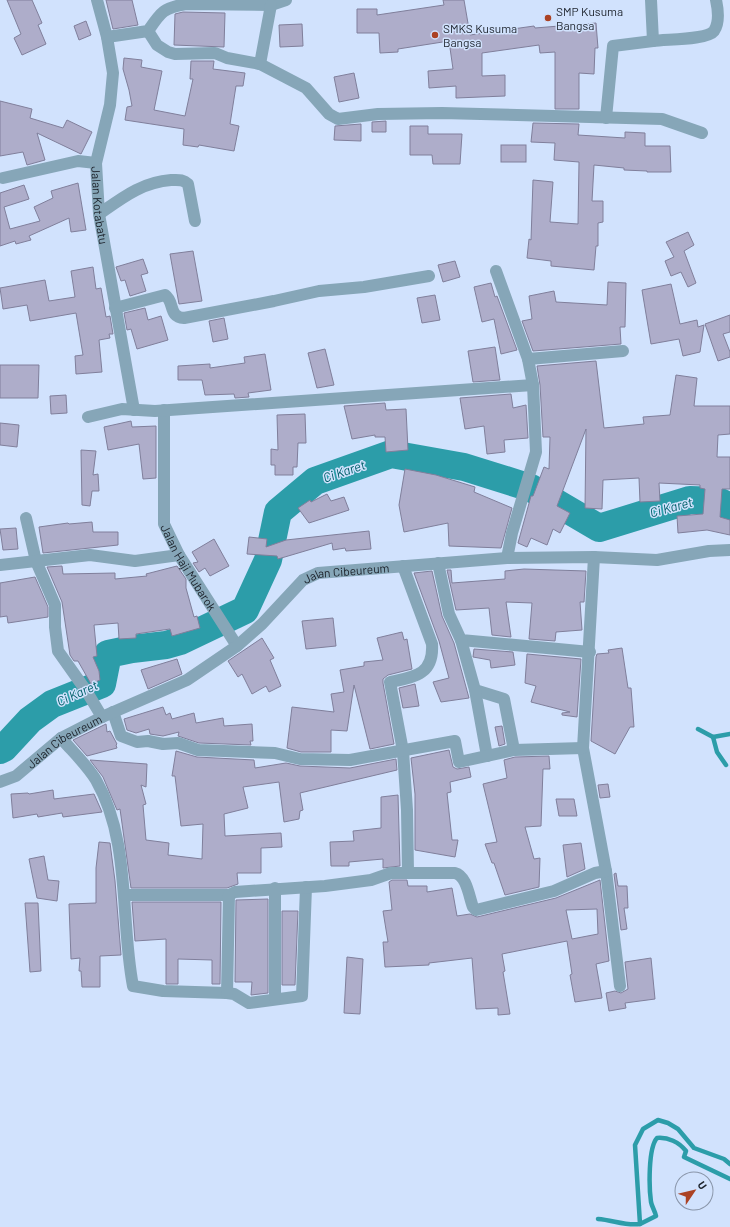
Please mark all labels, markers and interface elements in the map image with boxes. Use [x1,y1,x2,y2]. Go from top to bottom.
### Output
place label: SMP Kusuma Bangsa [556,4,623,32]
marker: SMP Kusuma Bangsa [543,13,553,23]
place label: SMKS Kusuma Bangsa [443,21,517,49]
marker: SMKS Kusuma Bangsa [430,30,440,40]
street label: Jalan Kotabatu [89,166,111,245]
water label: Ci Karet [321,456,368,486]
water label: Ci Karet [648,494,694,520]
street label: Jalan Haji Mubarok [158,522,220,613]
street label: Jalan Cibeureum [301,560,390,586]
water label: Ci Karet [54,677,101,709]
street label: Jalan Cibeureum [24,711,104,771]
north arrow [674,1171,714,1211]
text: U [695,1178,710,1192]

